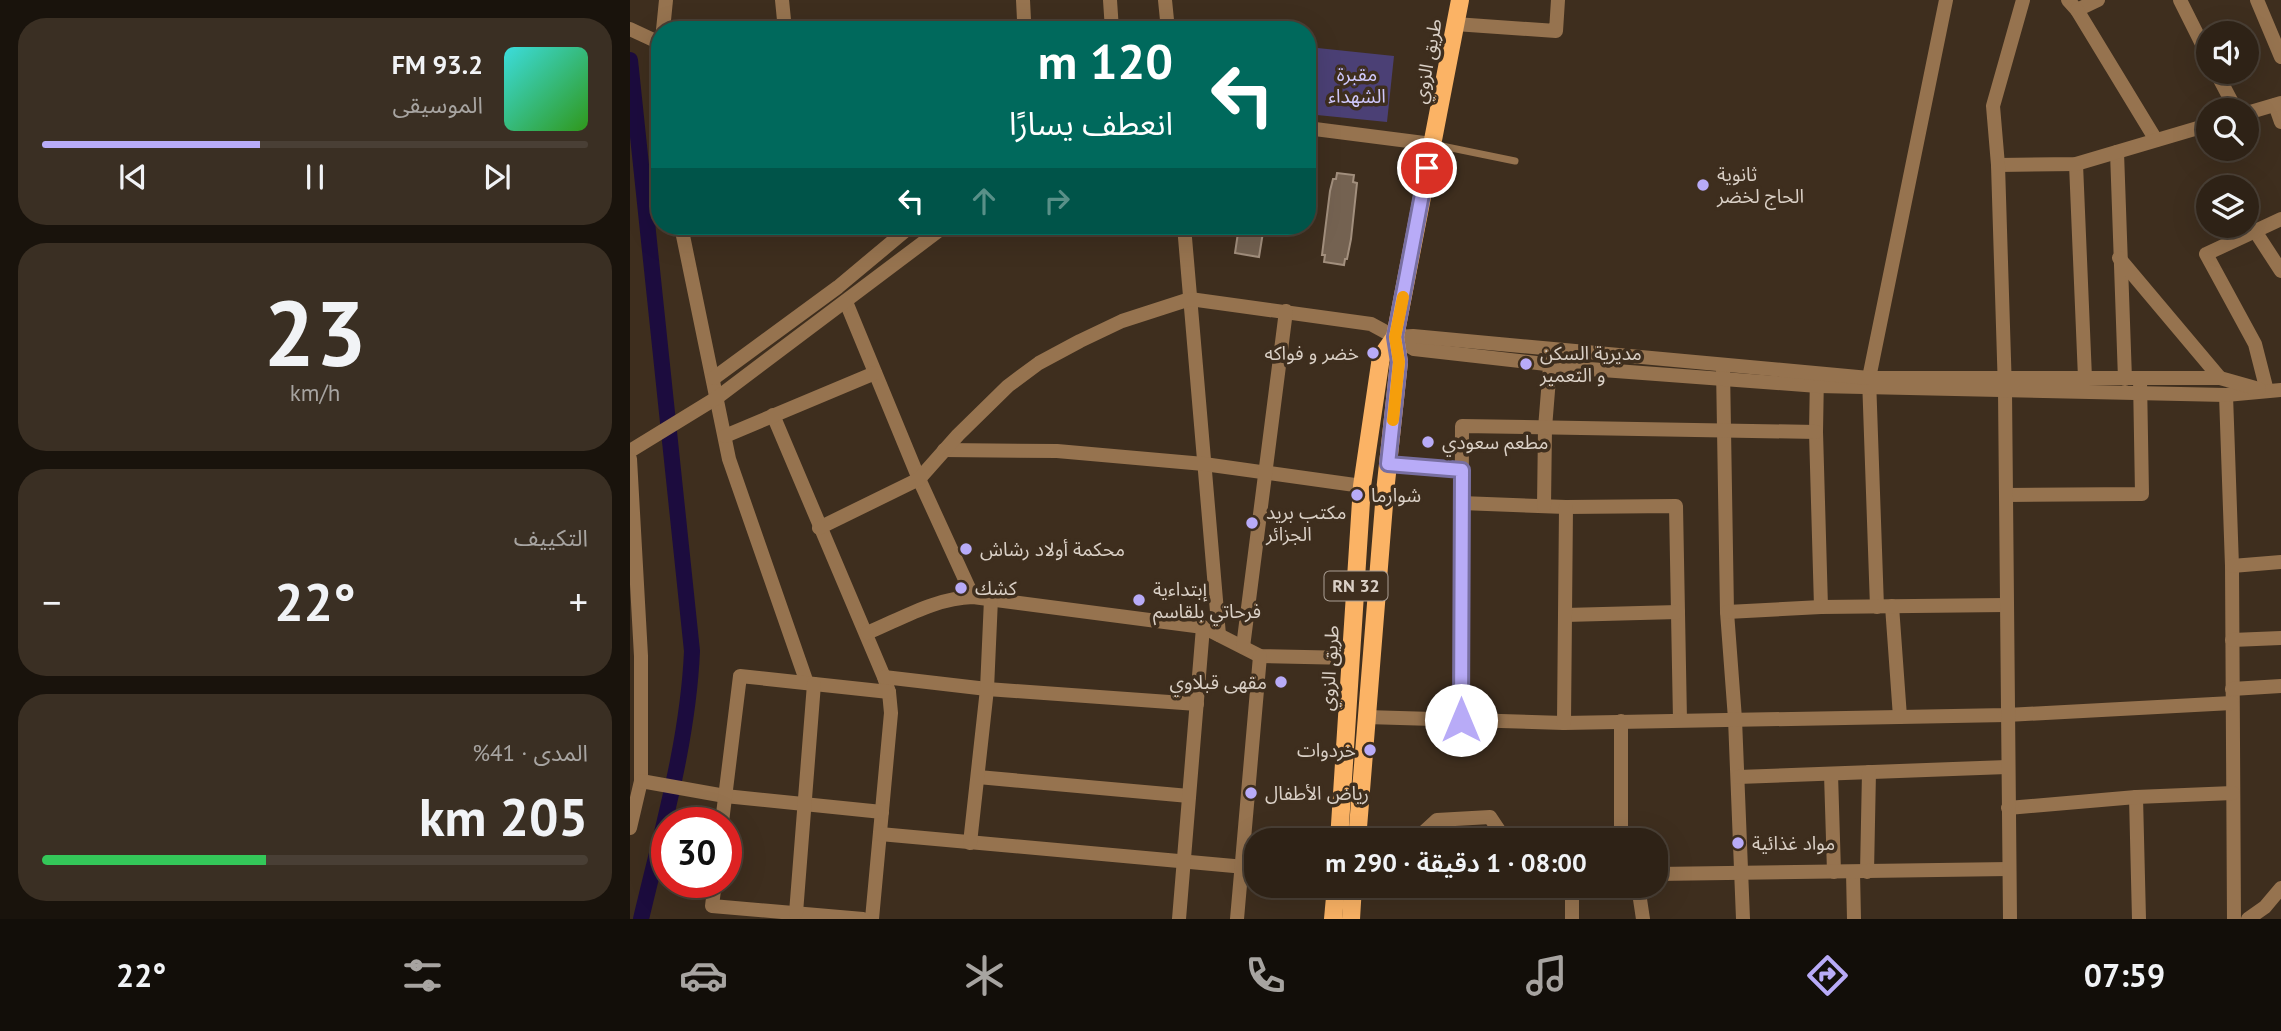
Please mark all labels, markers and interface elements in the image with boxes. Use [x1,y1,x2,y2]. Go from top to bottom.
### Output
street label: طريق الزوي [1407,16,1450,106]
map controls [2196,21,2259,238]
button: sound [2196,21,2259,84]
text: 120 m [1038,29,1173,93]
text: 93.2 FM [392,48,483,81]
icon: left [1197,49,1288,140]
park label: مقبرة الشهداء [1328,62,1386,108]
text: الموسيقى [392,90,483,119]
button: search [2196,98,2259,161]
text: انعطف يسارًا [1009,102,1173,144]
pin [1397,138,1457,198]
icon: arrive [1408,149,1446,187]
icon: previous [114,158,152,196]
icon: pause [296,158,334,196]
icon: next [478,158,516,196]
place label: ثانوية الحاج لخضر [1716,162,1804,210]
button: layers [2196,175,2259,238]
marker: ثانوية الحاج لخضر [1695,177,1711,193]
icon: left [892,182,930,220]
icon: ahead [965,182,1003,220]
icon: right [1038,182,1076,220]
text: 23 [263,273,367,391]
place label: خضر و فواكه [1265,341,1359,365]
place label: مديرية السكن و التعمير [1539,341,1642,387]
marker: خضر و فواكه [1365,345,1381,361]
marker: مديرية السكن و التعمير [1518,356,1534,372]
text: km/h [290,378,340,407]
place label: مطعم سعودي [1442,430,1548,457]
marker: مطعم سعودي [1420,434,1436,450]
place label: شوارما [1371,483,1421,507]
marker: شوارما [1349,487,1365,503]
place label: مكتب بريد الجزائر [1265,500,1346,546]
marker: مكتب بريد الجزائر [1244,515,1260,531]
text: التكييف [514,523,588,552]
place label: محكمة أولاد رشاش [980,537,1125,561]
marker: محكمة أولاد رشاش [958,541,974,557]
text: 22° [274,568,356,635]
road number: RN 32 [1324,572,1388,600]
place label: كشك [975,576,1018,600]
text: − [42,577,61,626]
text: + [569,577,588,626]
place label: إبتداءية فرحاتي بلقاسم [1153,577,1261,626]
marker: كشك [953,580,969,596]
marker: إبتداءية فرحاتي بلقاسم [1131,592,1147,608]
street label: طريق الزوي [1314,624,1347,712]
place label: مقهى قبلاوي [1170,670,1267,697]
marker: مقهى قبلاوي [1273,674,1289,690]
position arrow [1424,683,1498,757]
text: المدى · 41% [472,738,588,767]
place label: خردوات [1297,738,1356,762]
marker: خردوات [1362,742,1378,758]
place label: رياض الأطفال [1265,781,1369,805]
text: 205 km [419,783,588,850]
marker: رياض الأطفال [1243,785,1259,801]
speed limit sign: 30 [651,807,742,898]
place label: مواد غذائية [1752,831,1835,855]
marker: مواد غذائية [1730,835,1746,851]
text: 08:00 · 1 دقيقة · 290 m [1325,846,1587,879]
icon: filters [398,951,447,1000]
icon: car [679,951,728,1000]
icon: climate [960,951,1009,1000]
icon: phone [1241,951,1290,1000]
icon: music [1522,951,1571,1000]
icon: directions [1803,951,1852,1000]
text: 22° [116,954,166,996]
text: 07:59 [2084,954,2165,996]

